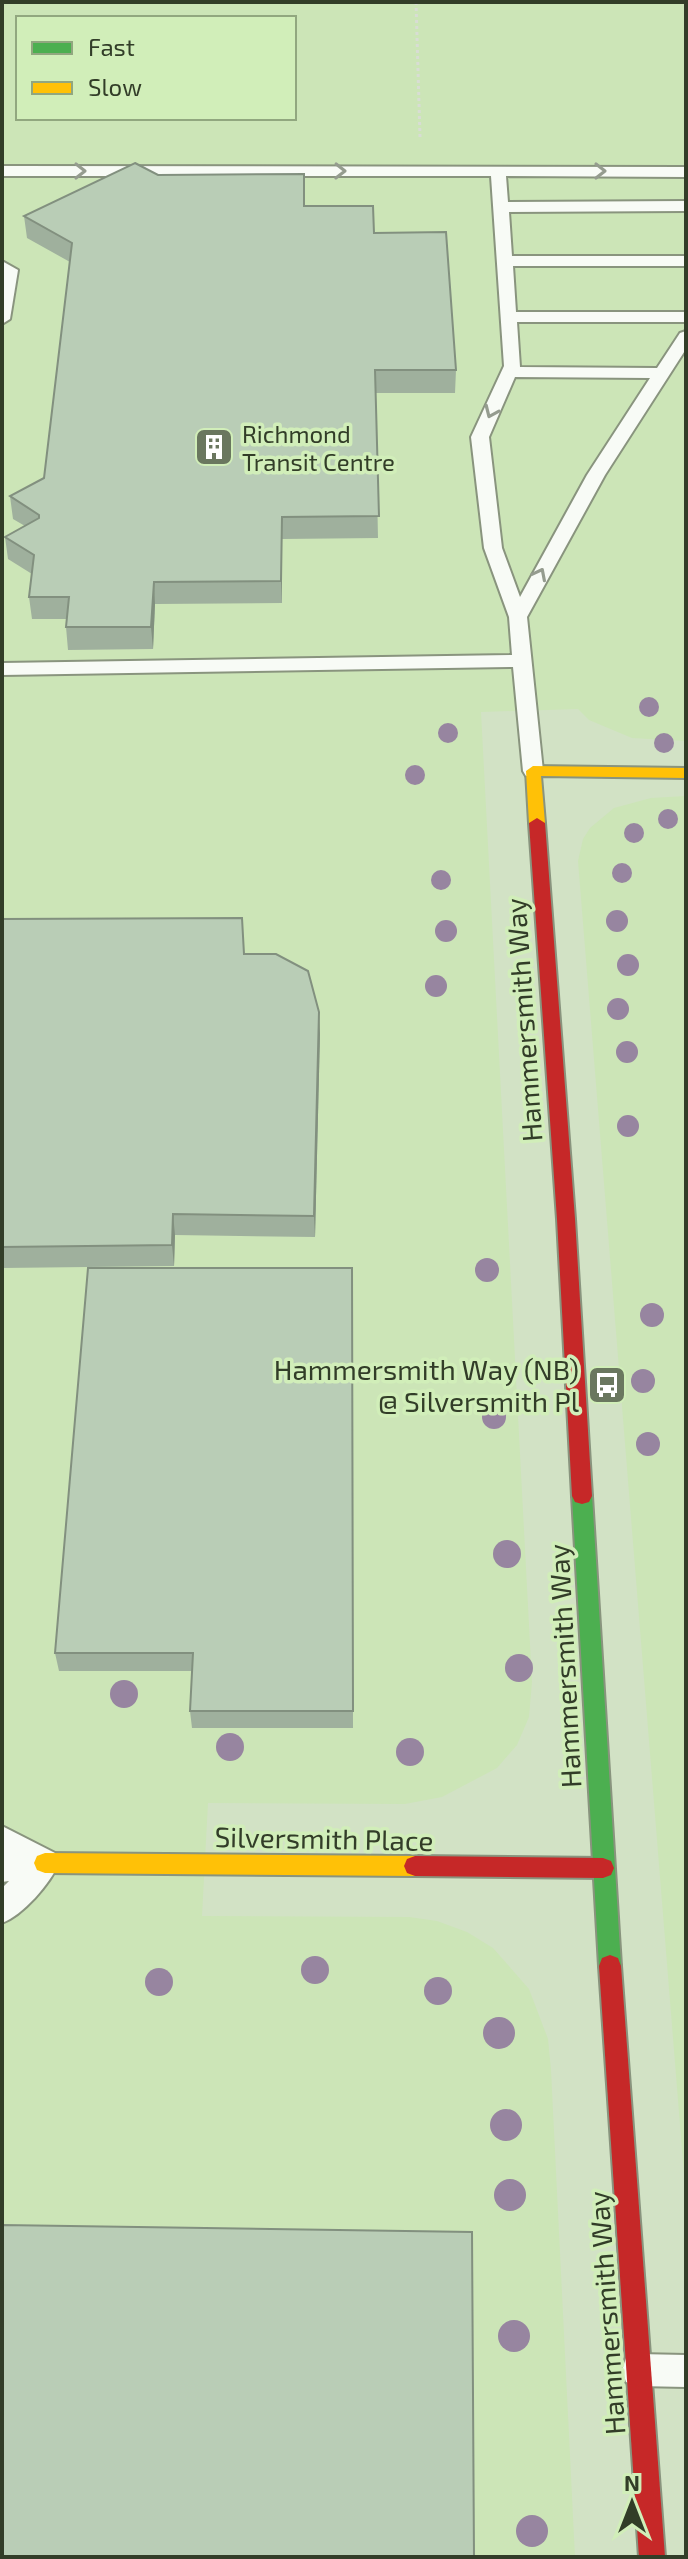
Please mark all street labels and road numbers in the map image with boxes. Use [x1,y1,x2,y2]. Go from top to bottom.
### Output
street label: Hammersmith Way [498,897,548,1143]
street label: Hammersmith Way [541,1543,587,1789]
street label: Silversmith Place [214,1819,434,1857]
street label: Hammersmith Way [581,2190,631,2436]

